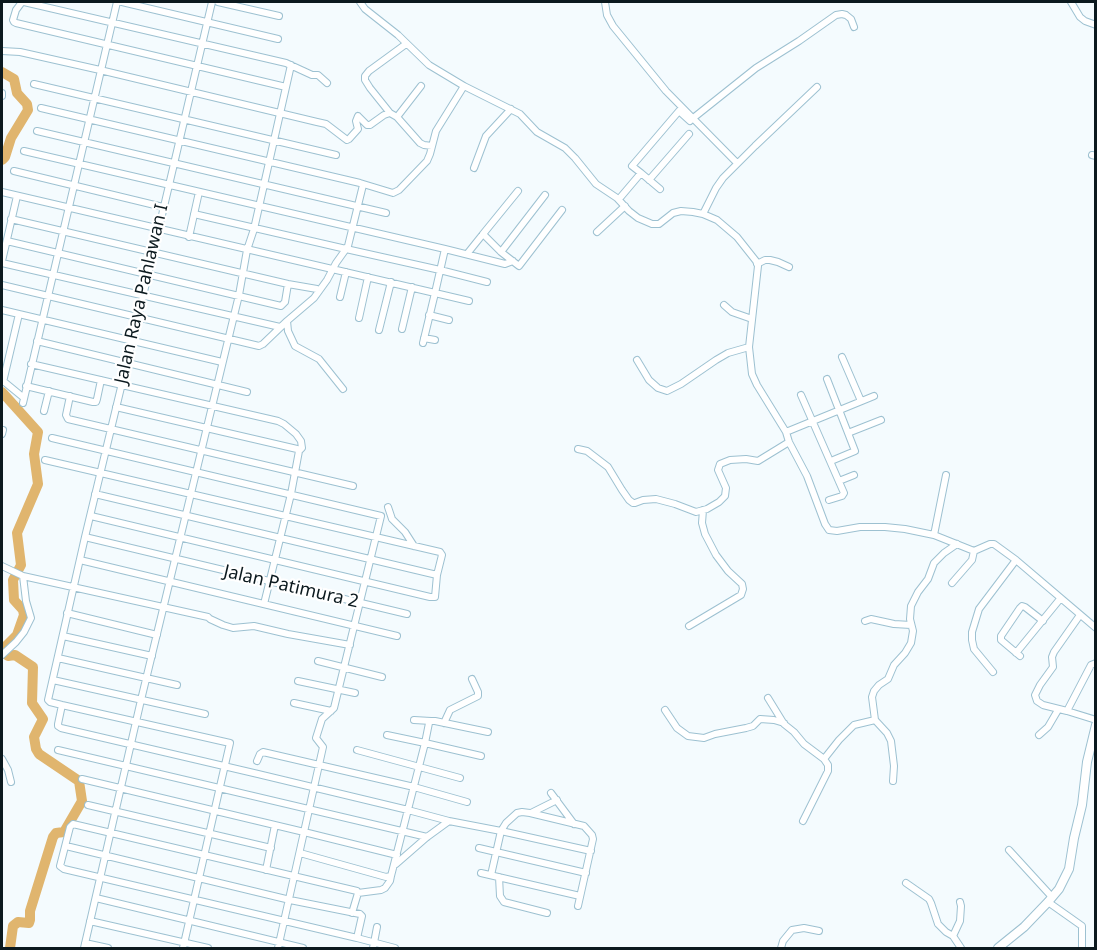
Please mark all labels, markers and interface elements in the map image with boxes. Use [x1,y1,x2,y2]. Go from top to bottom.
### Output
street label: Jalan Raya Pahlawan I [111,202,173,386]
street label: Jalan Patimura 2 [221,561,361,613]

